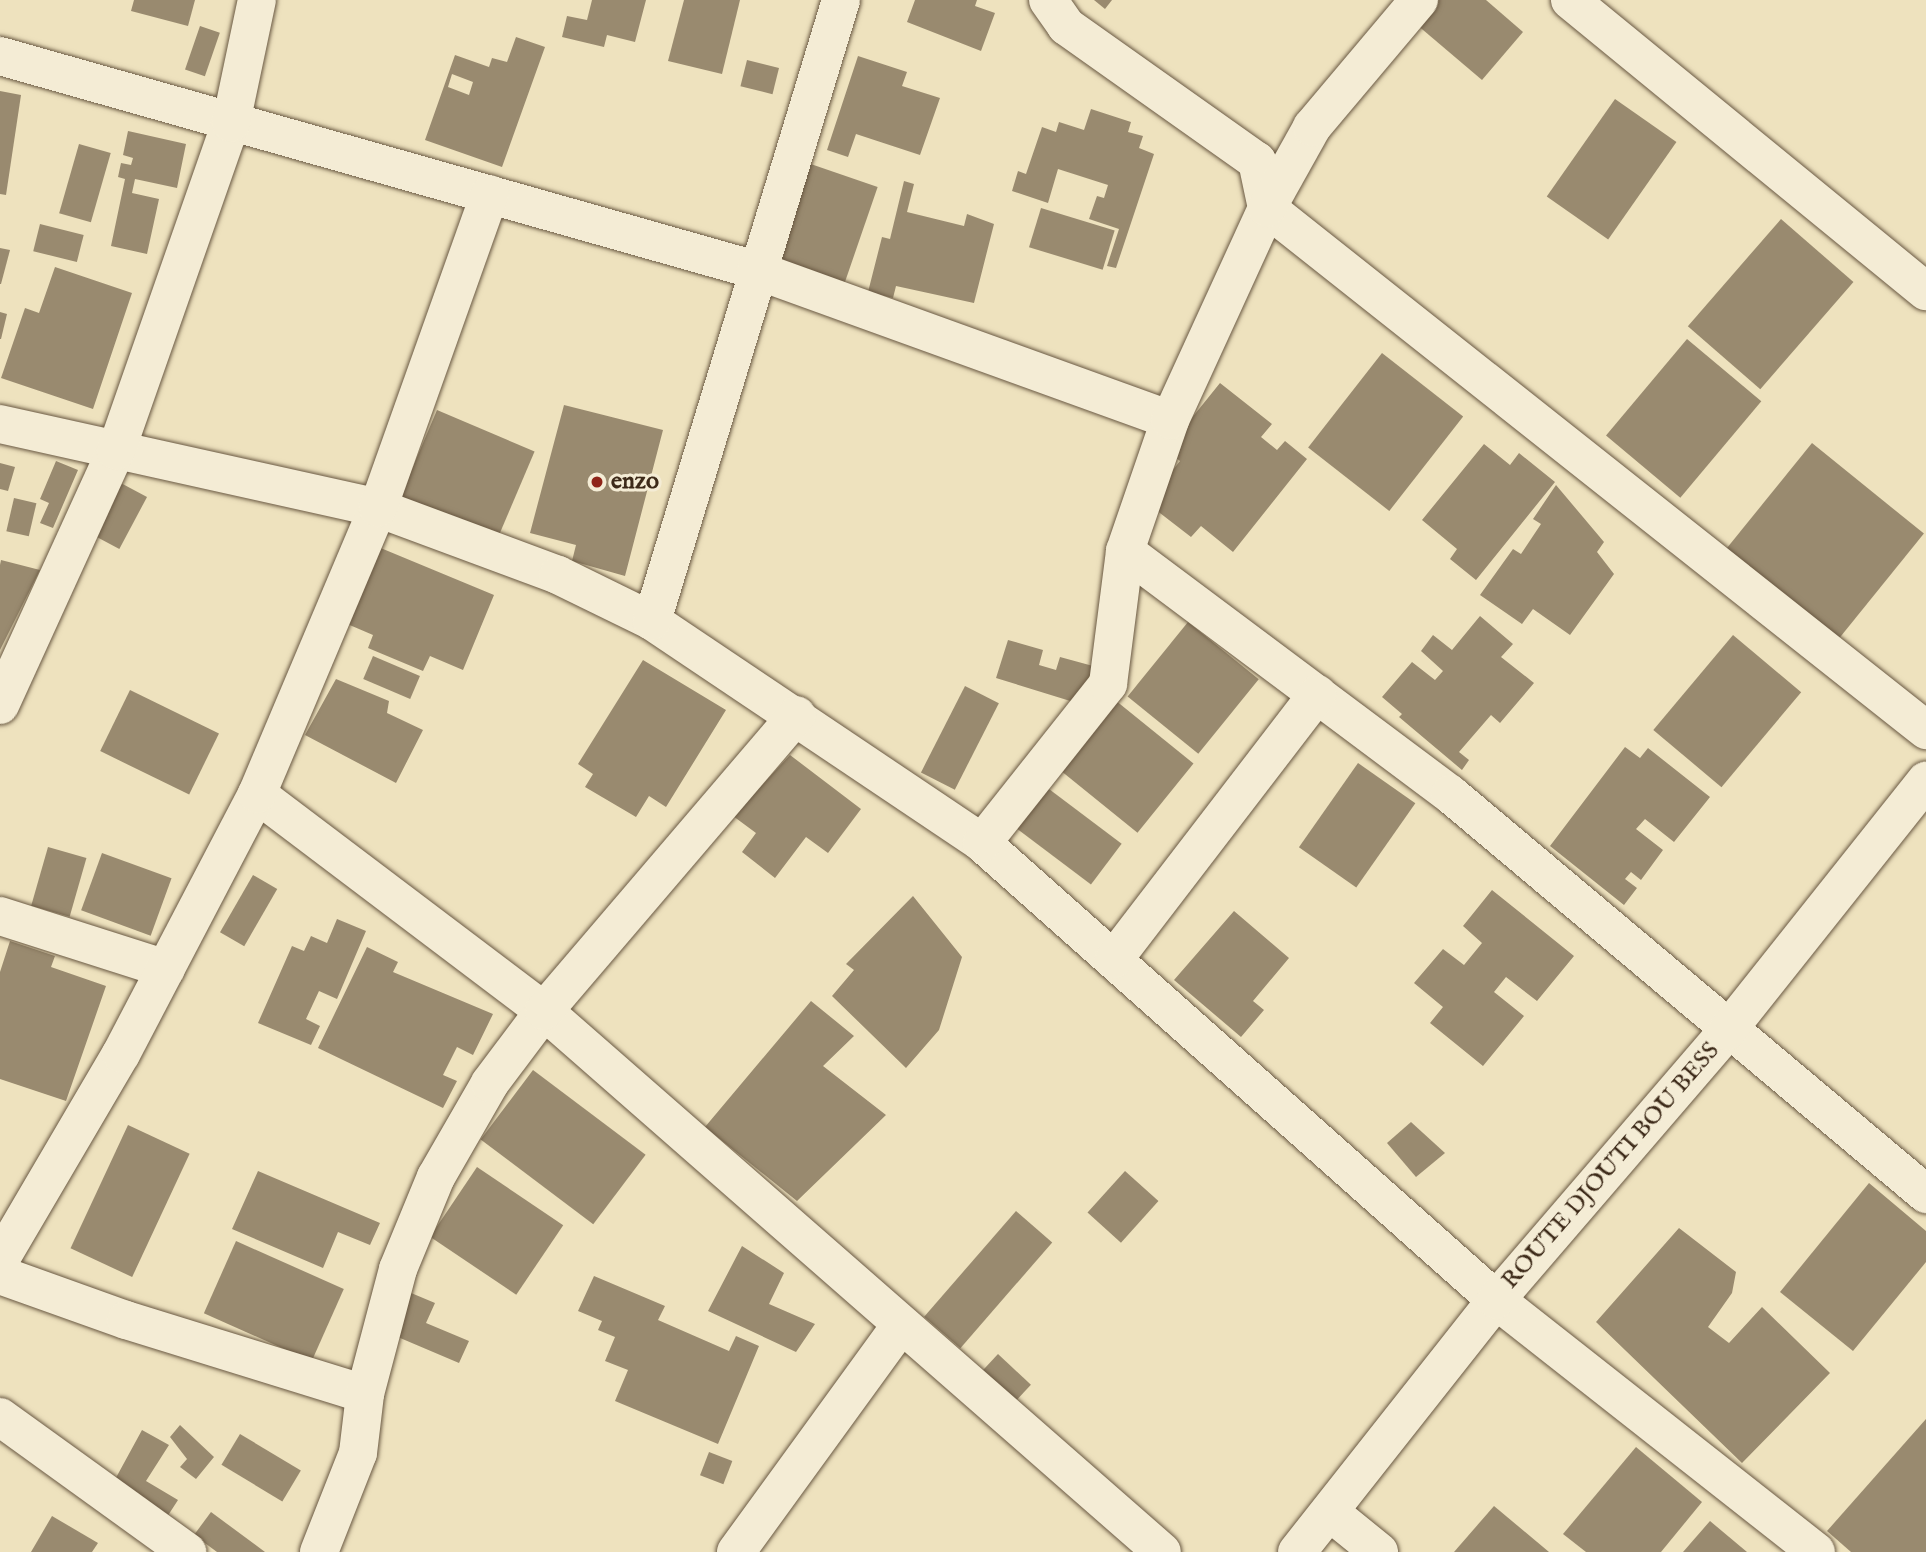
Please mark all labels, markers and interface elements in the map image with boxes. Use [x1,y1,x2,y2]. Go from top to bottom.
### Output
place label: enzo [611,468,659,496]
marker: enzo [589,474,605,490]
street label: ROUTE DJOUTI BOU BESS [1496,1037,1726,1295]

